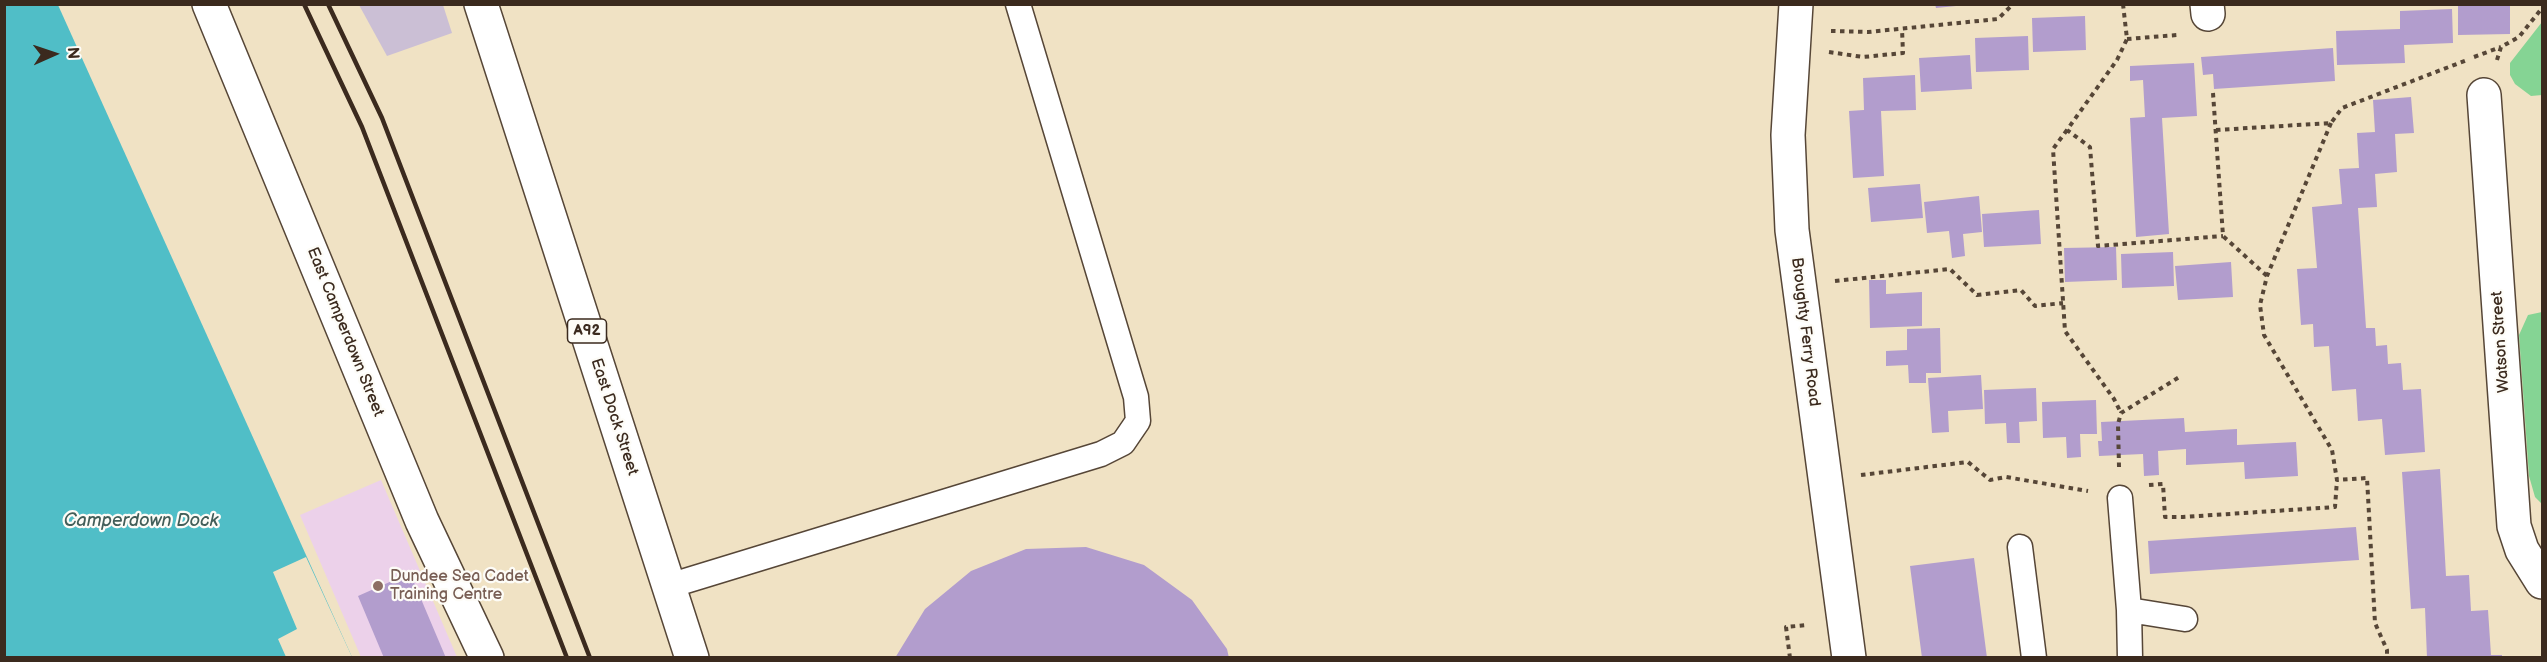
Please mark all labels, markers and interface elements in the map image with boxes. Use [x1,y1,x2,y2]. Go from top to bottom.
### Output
north arrow [24,24,84,84]
text: N [63,47,82,60]
street label: East Camperdown Street [302,245,388,419]
street label: Broughty Ferry Road [1786,256,1824,408]
street label: Watson Street [2488,291,2514,393]
road number: A92 [568,319,606,343]
street label: East Dock Street [586,356,642,478]
water label: Camperdown Dock [64,510,218,532]
place label: Dundee Sea Cadet Training Centre [390,567,529,605]
marker: Dundee Sea Cadet Training Centre [371,579,385,593]

